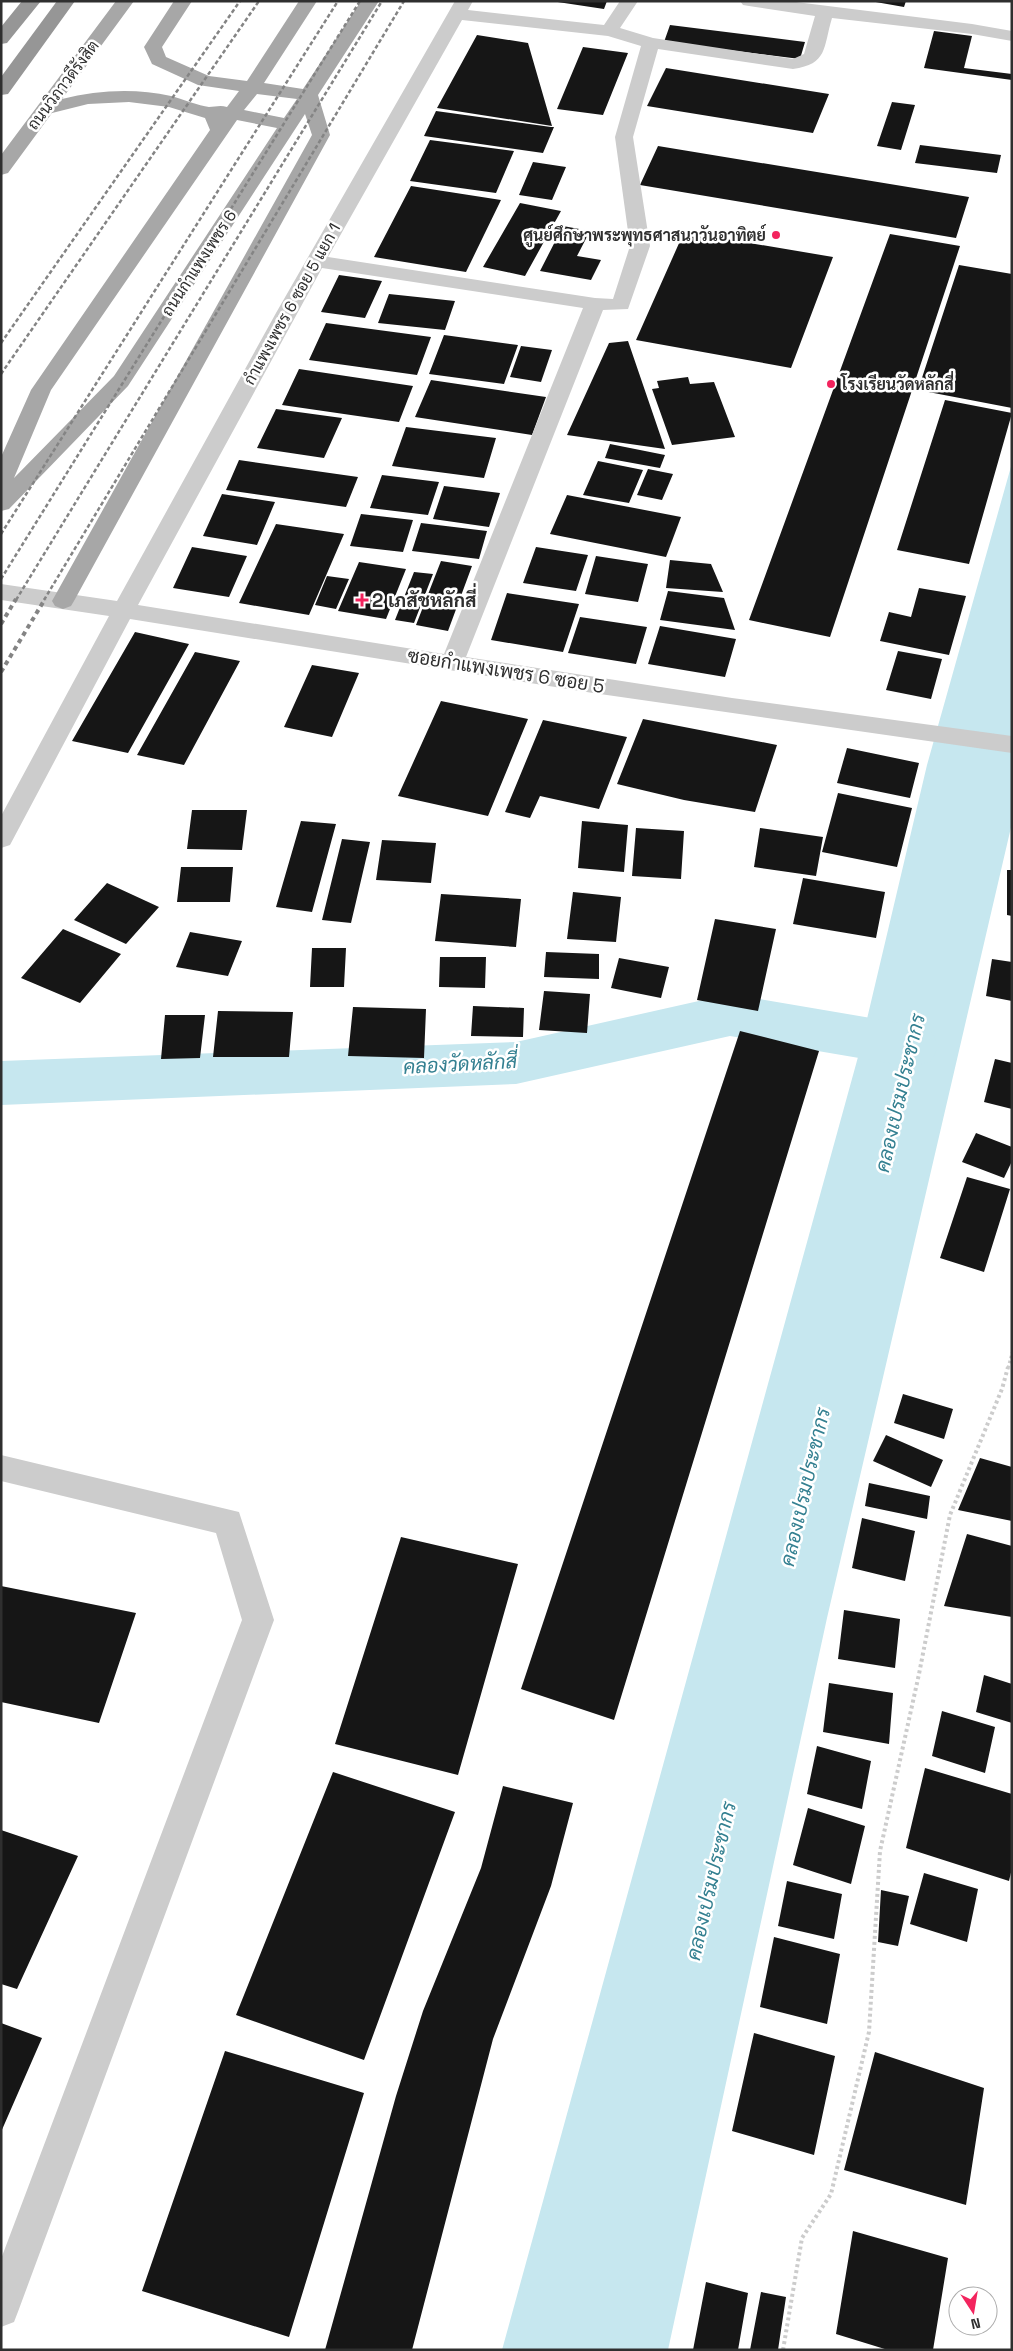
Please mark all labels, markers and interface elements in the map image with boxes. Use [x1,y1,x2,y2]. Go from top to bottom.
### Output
street label: ถนนวิภาวดีรังสิต [22,35,104,134]
street label: ถนนกำแพงเพชร 6 [157,206,241,320]
street label: กำแพงเพชร 6 ซอย 5 แยก 1 [239,219,345,389]
place label: ศูนย์ศึกษาพระพุทธศาสนาวันอาทิตย์ [523,224,767,248]
marker: ศูนย์ศึกษาพระพุทธศาสนาวันอาทิตย์ [770,229,782,241]
place label: โรงเรียนวัดหลักสี่ [840,370,954,395]
marker: โรงเรียนวัดหลักสี่ [825,378,837,390]
place label: 2 เภสัชหลักสี่ [372,583,476,613]
marker: 2 เภสัชหลักสี่ [356,594,368,606]
street label: ซอยกำแพงเพชร 6 ซอย 5 [406,643,606,699]
water label: คลองเปรมประชากร [869,1010,931,1175]
water label: คลองวัดหลักสี่ [402,1044,520,1080]
water label: คลองเปรมประชากร [774,1404,836,1569]
water label: คลองเปรมประชากร [680,1798,742,1963]
north arrow [948,2286,998,2336]
text: N [969,2314,982,2333]

